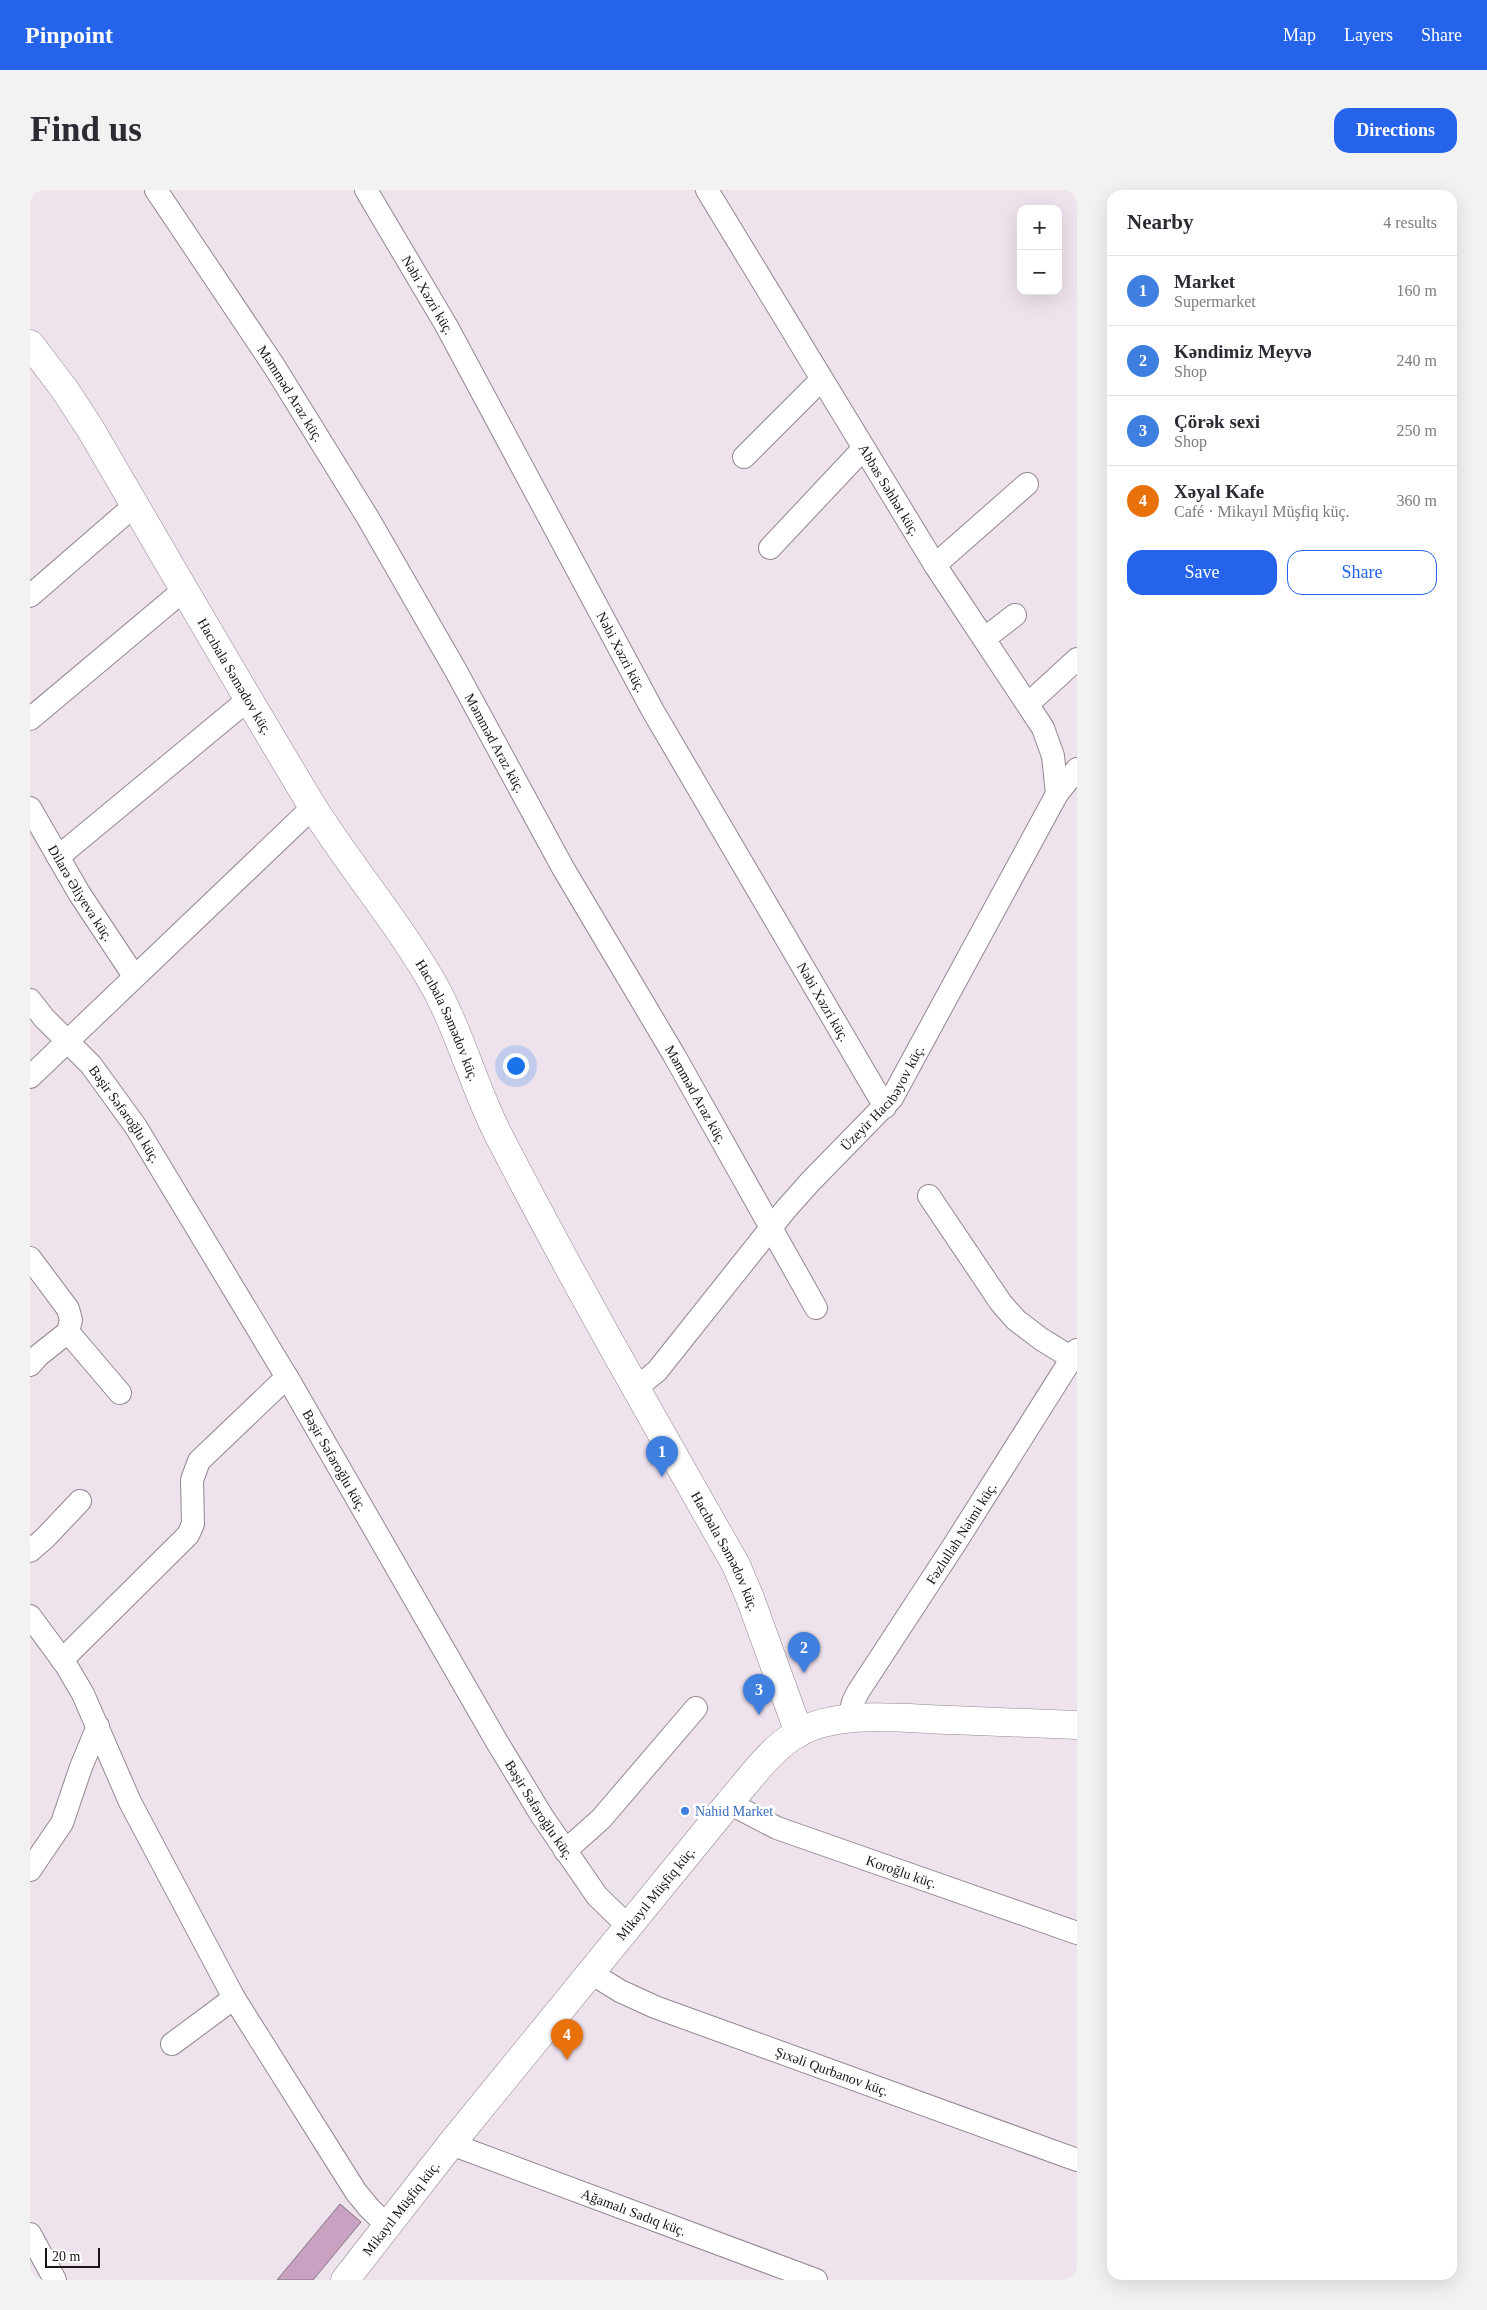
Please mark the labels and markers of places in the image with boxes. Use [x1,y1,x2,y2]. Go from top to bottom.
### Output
pin: 1 [646,1436,678,1477]
pin: 2 [788,1632,820,1673]
pin: 3 [743,1674,775,1715]
place label: Nahid Market [695,1804,773,1819]
marker: Nahid Market [679,1805,691,1817]
pin: 4 [551,2019,583,2060]

